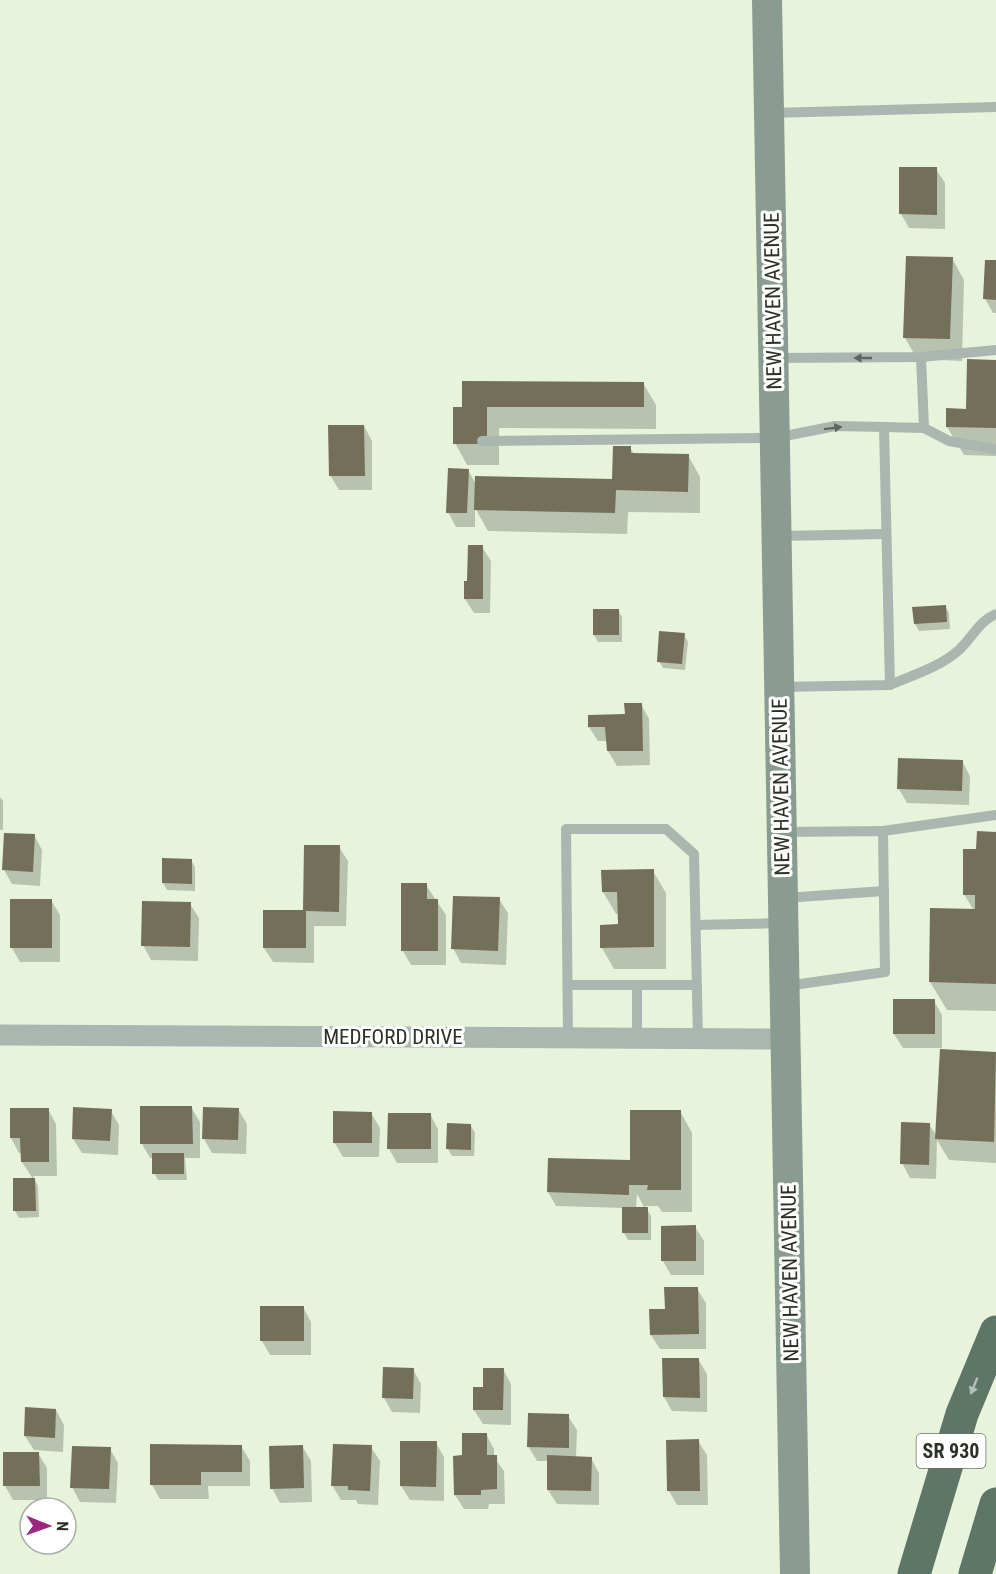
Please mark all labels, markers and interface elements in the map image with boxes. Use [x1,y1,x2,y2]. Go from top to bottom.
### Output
street label: NEW HAVEN AVENUE [759,212,787,390]
one-way arrow [853,353,872,363]
one-way arrow [823,423,842,433]
street label: NEW HAVEN AVENUE [767,698,795,876]
street label: MEDFORD DRIVE [323,1025,463,1049]
street label: NEW HAVEN AVENUE [776,1184,804,1362]
one-way arrow [969,1377,979,1395]
road number: SR 930 [916,1434,986,1468]
north arrow [18,1496,78,1556]
text: N [53,1521,72,1531]

